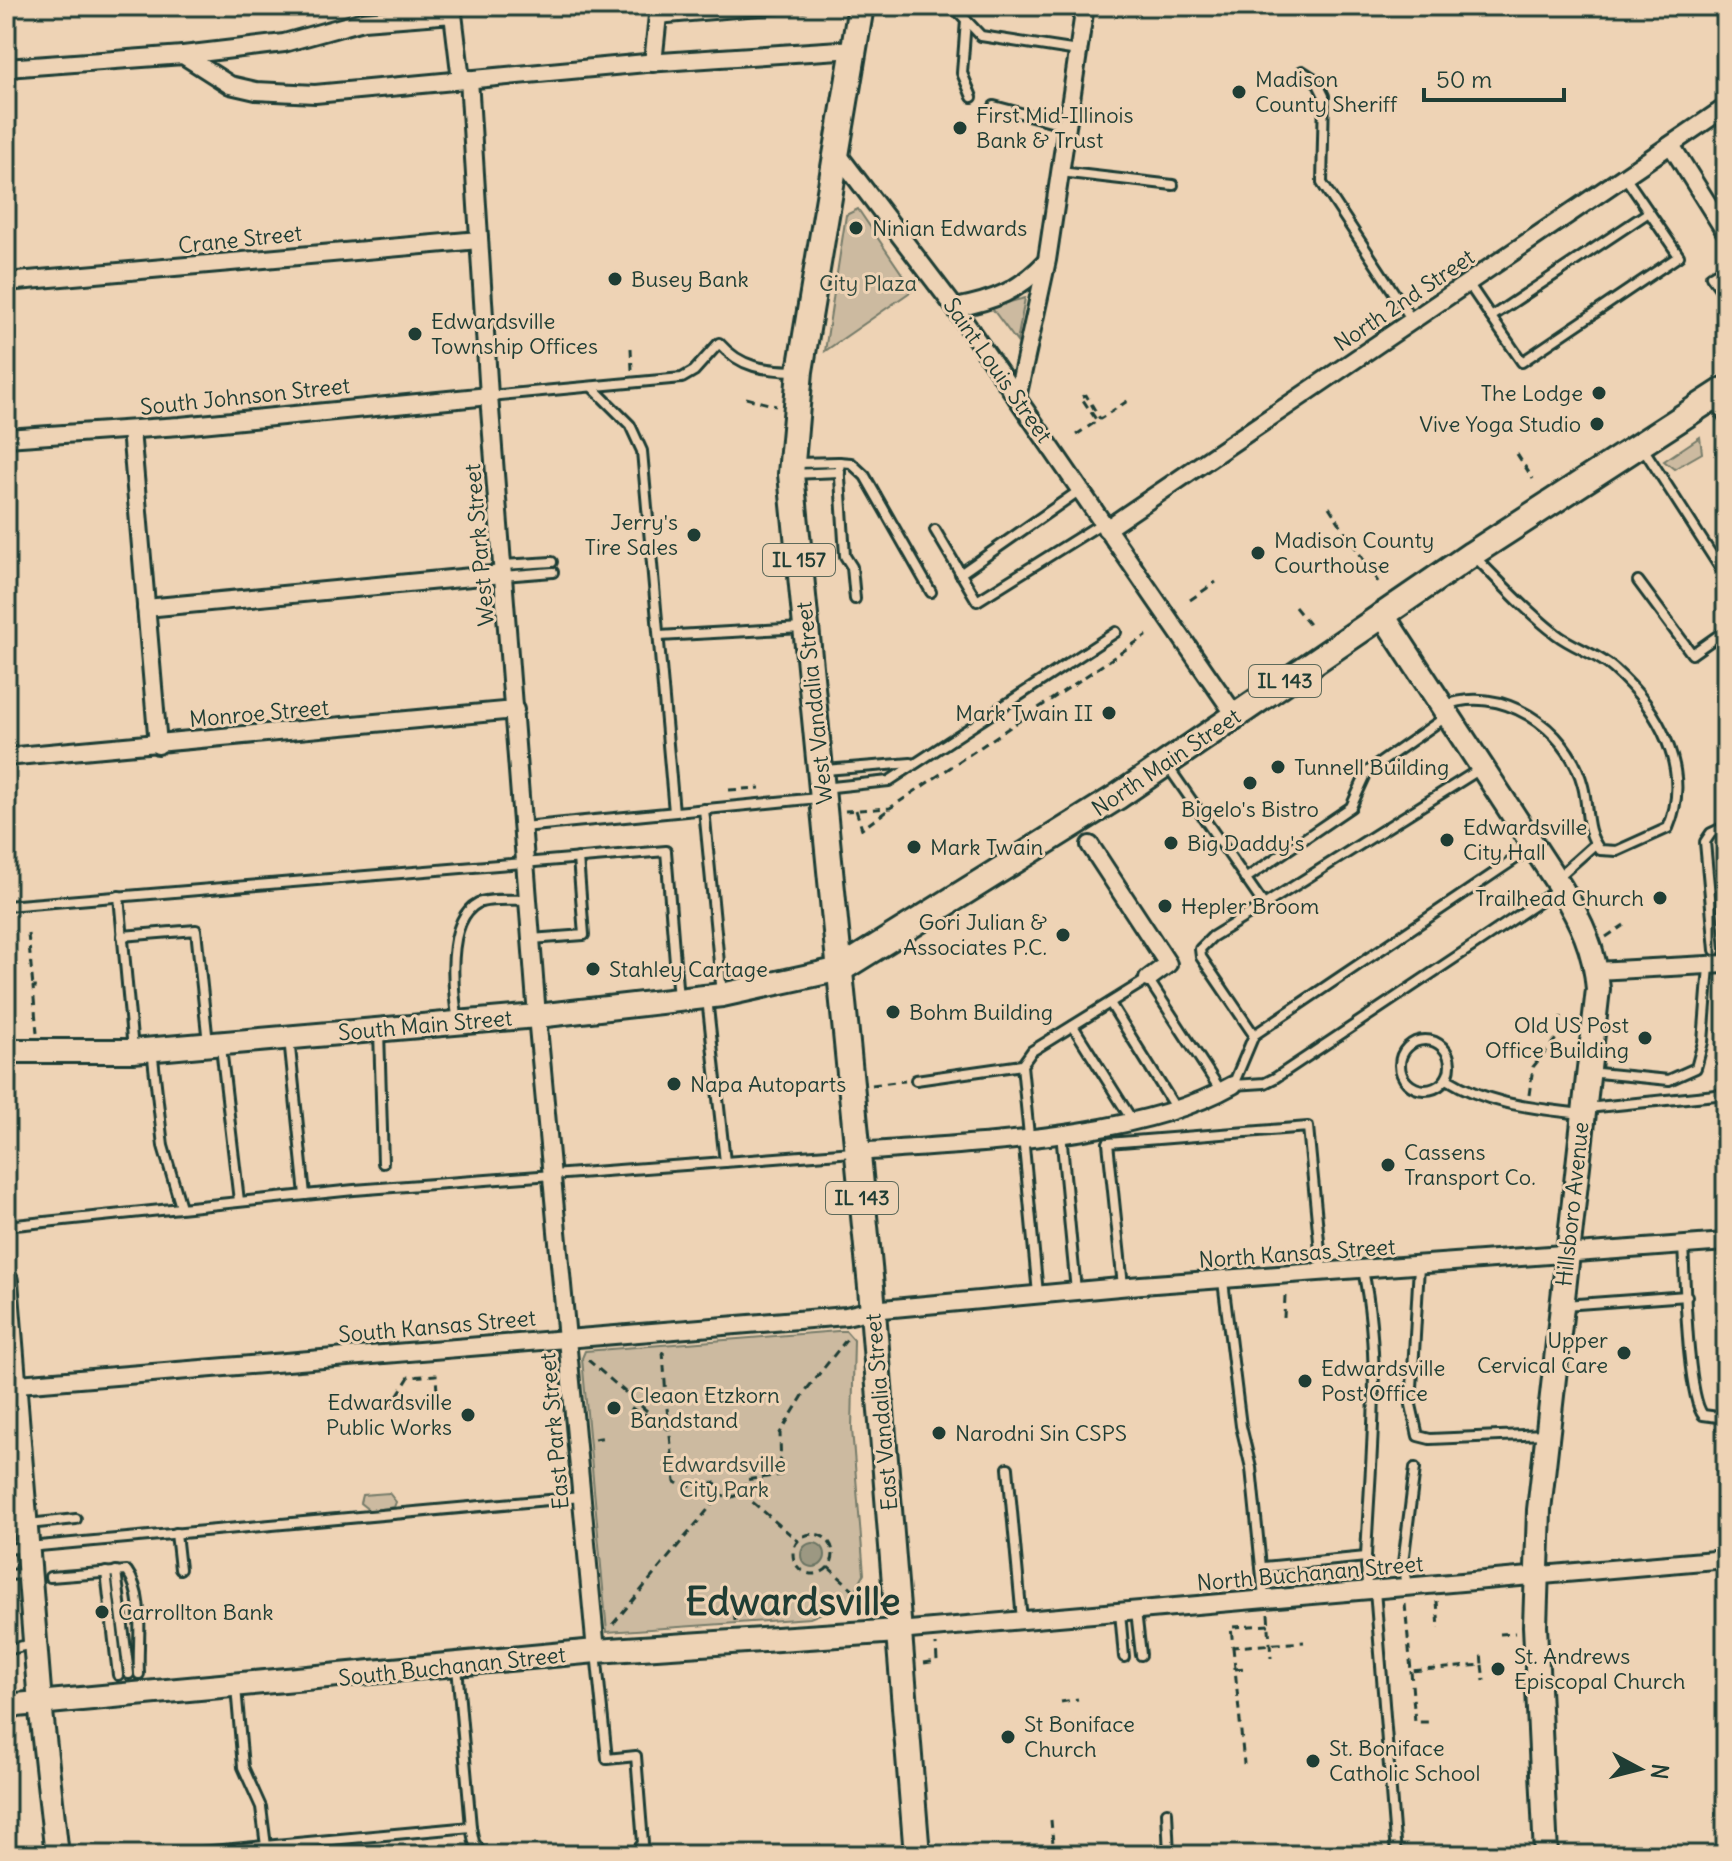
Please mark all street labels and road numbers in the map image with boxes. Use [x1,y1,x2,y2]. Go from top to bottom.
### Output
street label: Crane Street [177,219,303,259]
street label: North 2nd Street [1328,243,1480,357]
street label: Saint Louis Street [938,292,1058,448]
street label: South Johnson Street [139,371,351,421]
street label: West Park Street [458,463,500,627]
road number: IL 157 [763,544,835,576]
street label: West Vandalia Street [789,600,839,806]
road number: IL 143 [1249,665,1321,697]
street label: Monroe Street [188,693,330,733]
street label: North Main Street [1086,702,1246,822]
street label: South Main Street [337,1003,513,1047]
street label: Hillsboro Avenue [1549,1120,1595,1288]
road number: IL 143 [826,1182,898,1214]
street label: North Kansas Street [1198,1232,1396,1274]
street label: South Kansas Street [337,1303,537,1349]
street label: East Vandalia Street [858,1312,904,1512]
street label: East Park Street [533,1351,575,1511]
street label: North Buchanan Street [1196,1549,1424,1597]
street label: South Buchanan Street [337,1640,567,1692]

